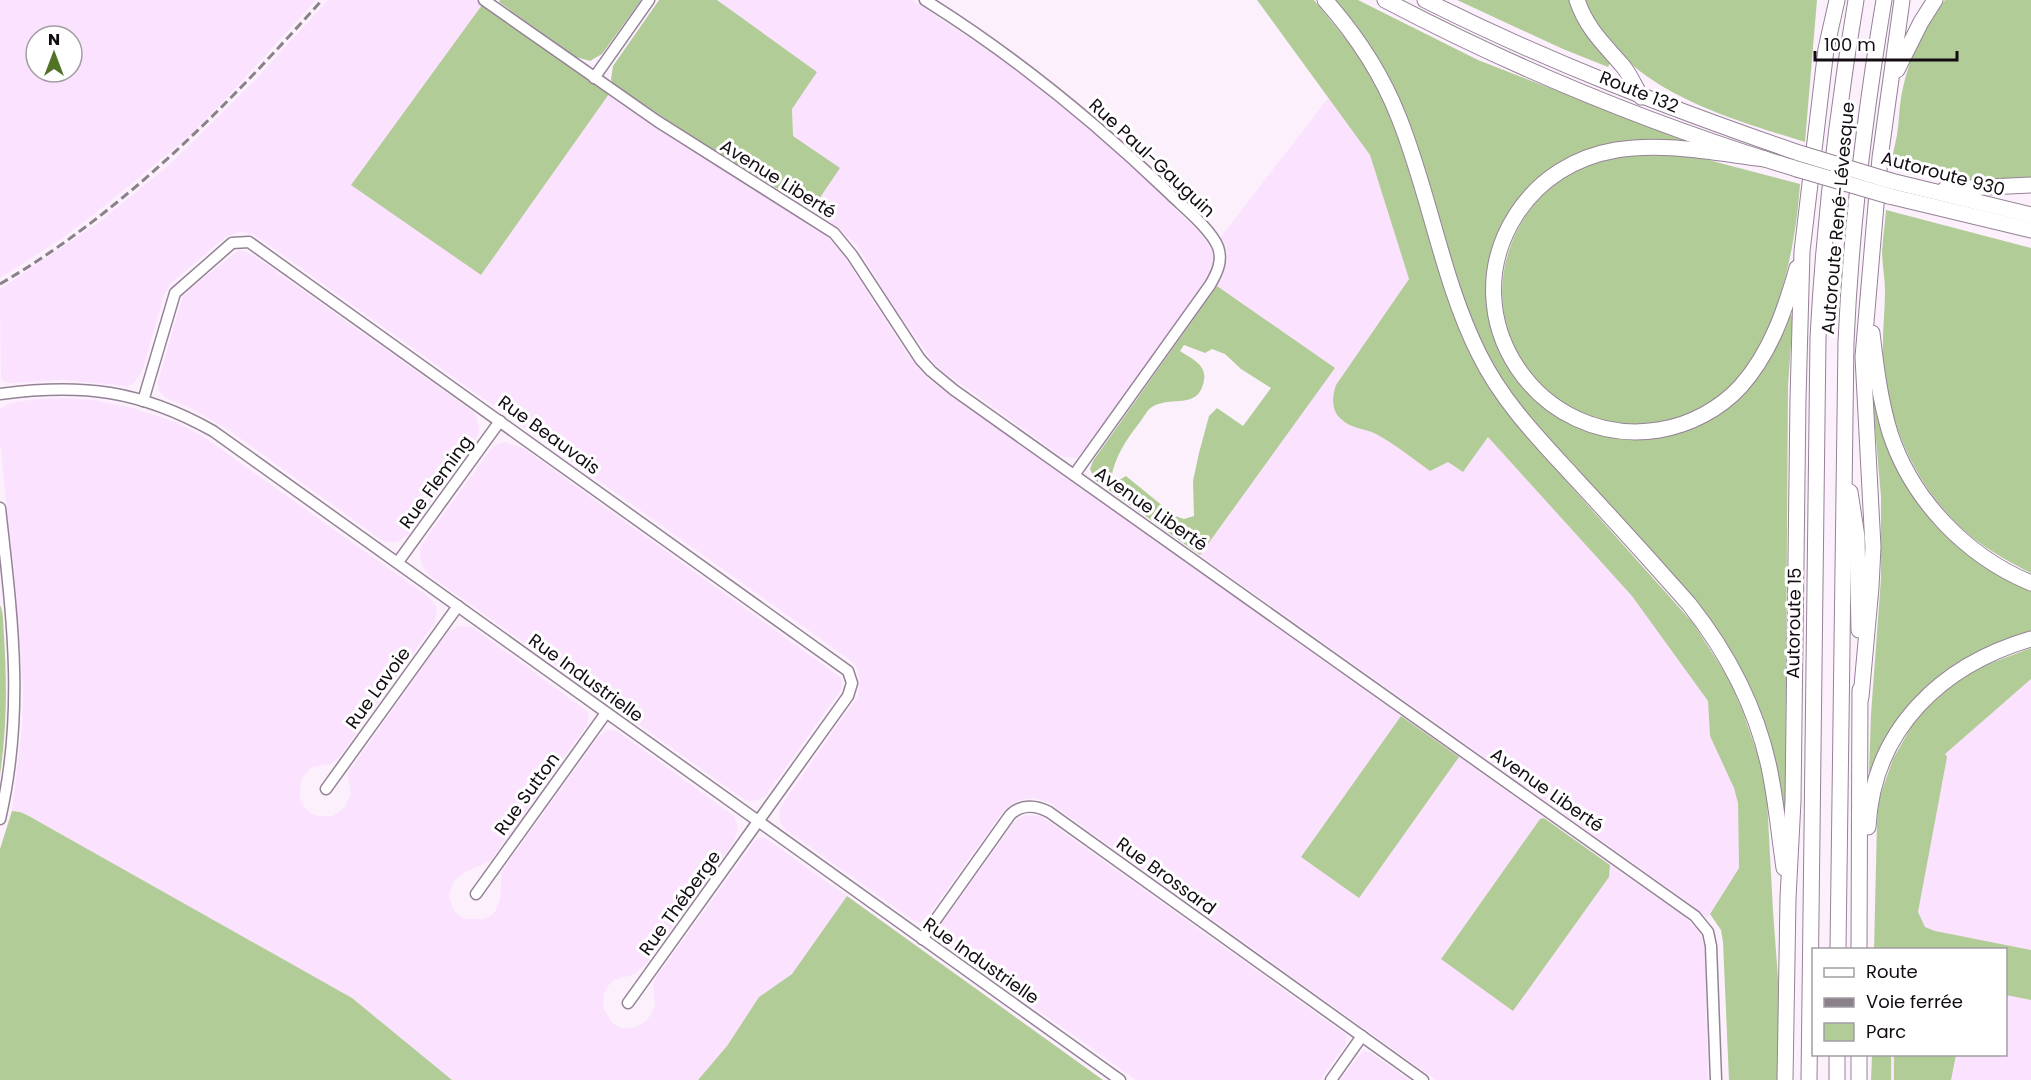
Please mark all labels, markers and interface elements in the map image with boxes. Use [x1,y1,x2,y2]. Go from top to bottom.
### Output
north arrow [24,24,84,84]
scale bar [1815,24,1958,62]
text: N [48,28,60,51]
text: 100 m [1824,32,1876,57]
street label: Route 132 [1596,64,1682,119]
street label: Rue Paul-Gauguin [1084,92,1221,223]
street label: Autoroute René-Lévesque [1815,101,1860,335]
street label: Avenue Liberté [716,133,841,224]
street label: Autoroute 930 [1878,145,2008,202]
street label: Rue Beauvais [493,389,605,480]
street label: Rue Fleming [393,430,478,533]
street label: Avenue Liberté [1090,460,1213,557]
street label: Autoroute 15 [1780,567,1807,679]
street label: Rue Industrielle [524,627,649,728]
street label: Rue Lavoie [339,642,416,734]
street label: Avenue Liberté [1486,741,1609,838]
street label: Rue Sutton [488,747,565,840]
street label: Rue Brossard [1111,831,1221,920]
street label: Rue Théberge [633,845,726,960]
street label: Rue Industrielle [918,911,1044,1010]
legend [1812,948,2007,1056]
text: Route [1866,959,1918,984]
text: Voie ferrée [1866,989,1963,1014]
text: Parc [1866,1019,1906,1044]

